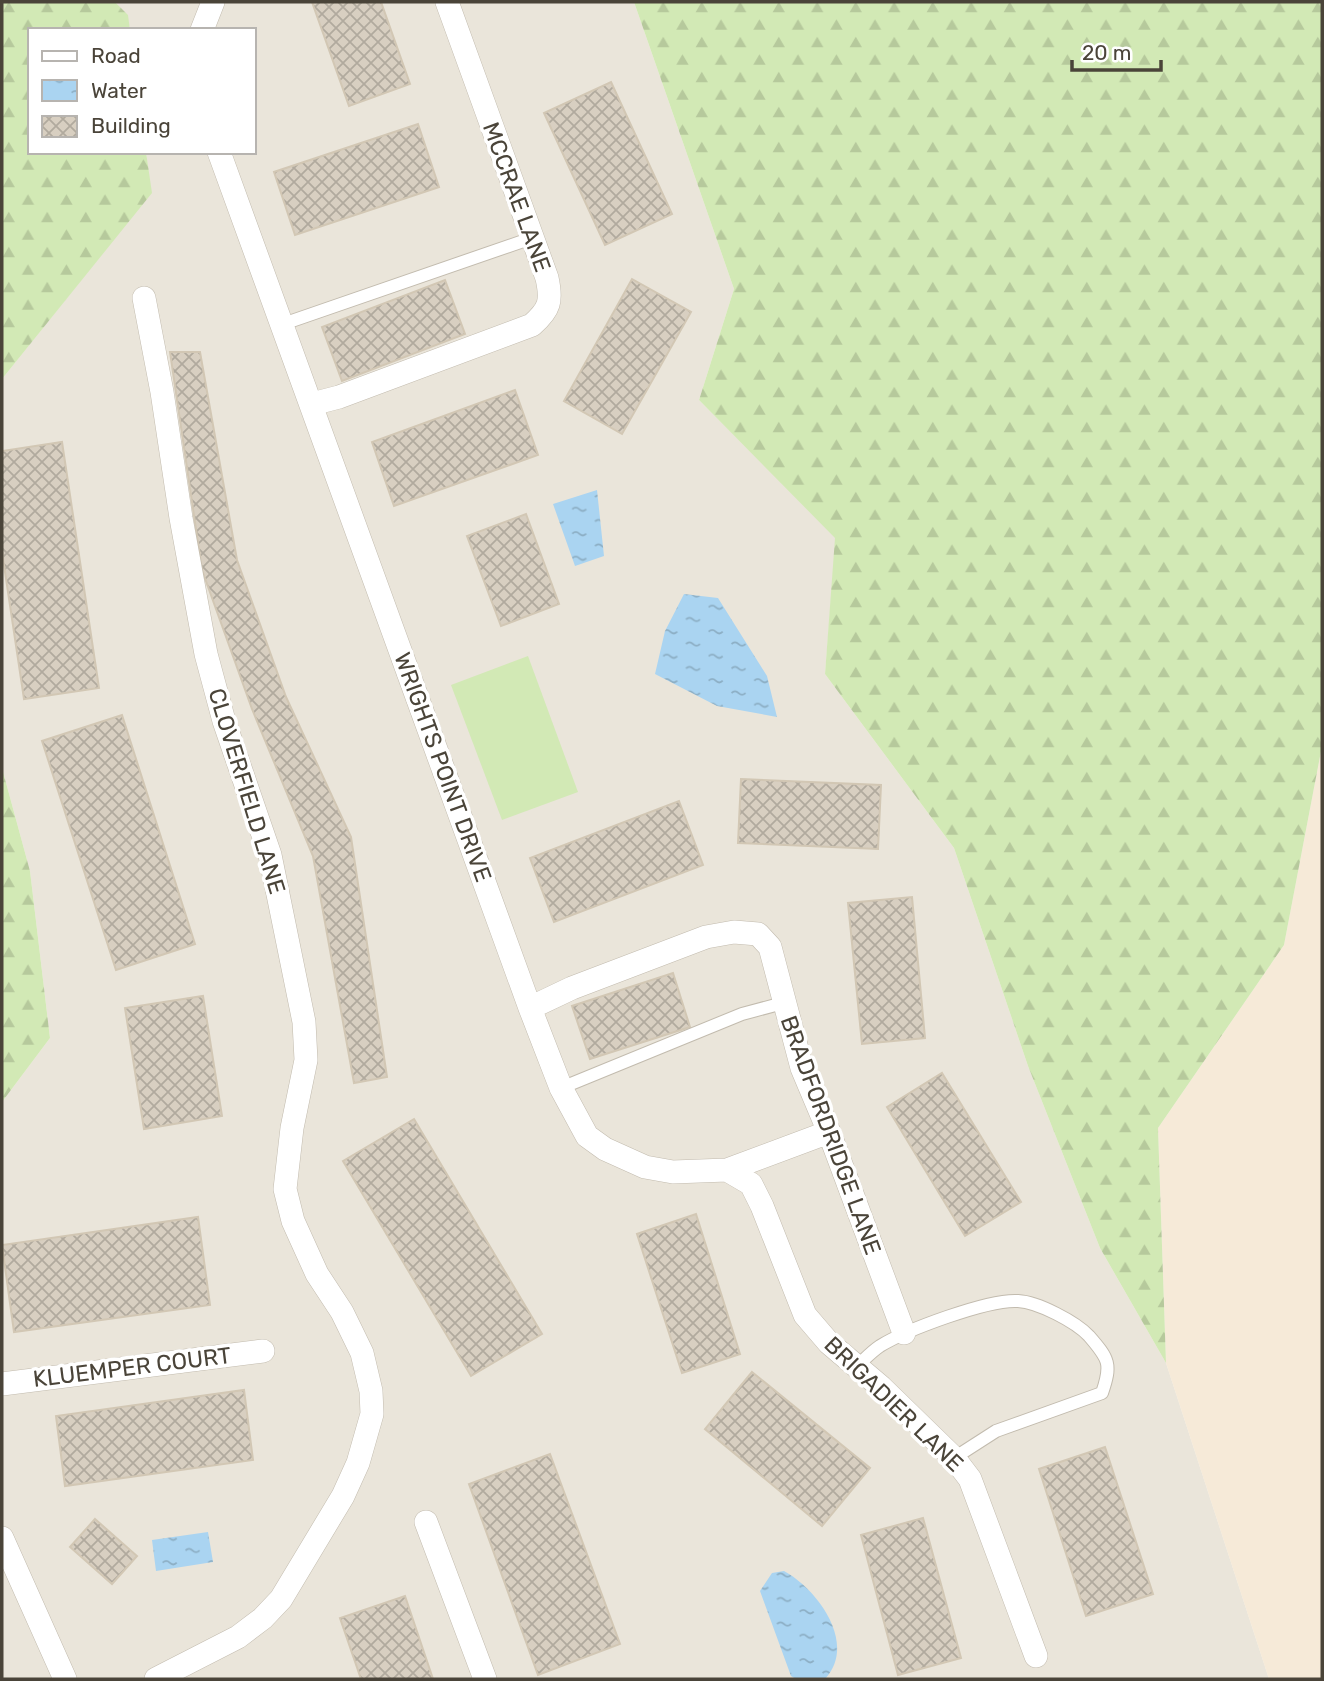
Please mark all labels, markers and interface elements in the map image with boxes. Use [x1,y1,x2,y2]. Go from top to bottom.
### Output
legend [28,28,256,154]
scale bar [1072,28,1161,72]
text: 20 m [1082,40,1131,65]
text: Road [91,43,141,68]
text: Water [91,78,147,103]
text: Building [91,113,171,138]
street label: MCCRAE LANE [477,118,557,276]
street label: WRIGHTS POINT DRIVE [388,648,498,886]
street label: CLOVERFIELD LANE [202,685,292,897]
street label: BRADFORDRIDGE LANE [775,1012,887,1258]
street label: BRIGADIER LANE [819,1331,969,1477]
street label: KLUEMPER COURT [31,1341,233,1393]

